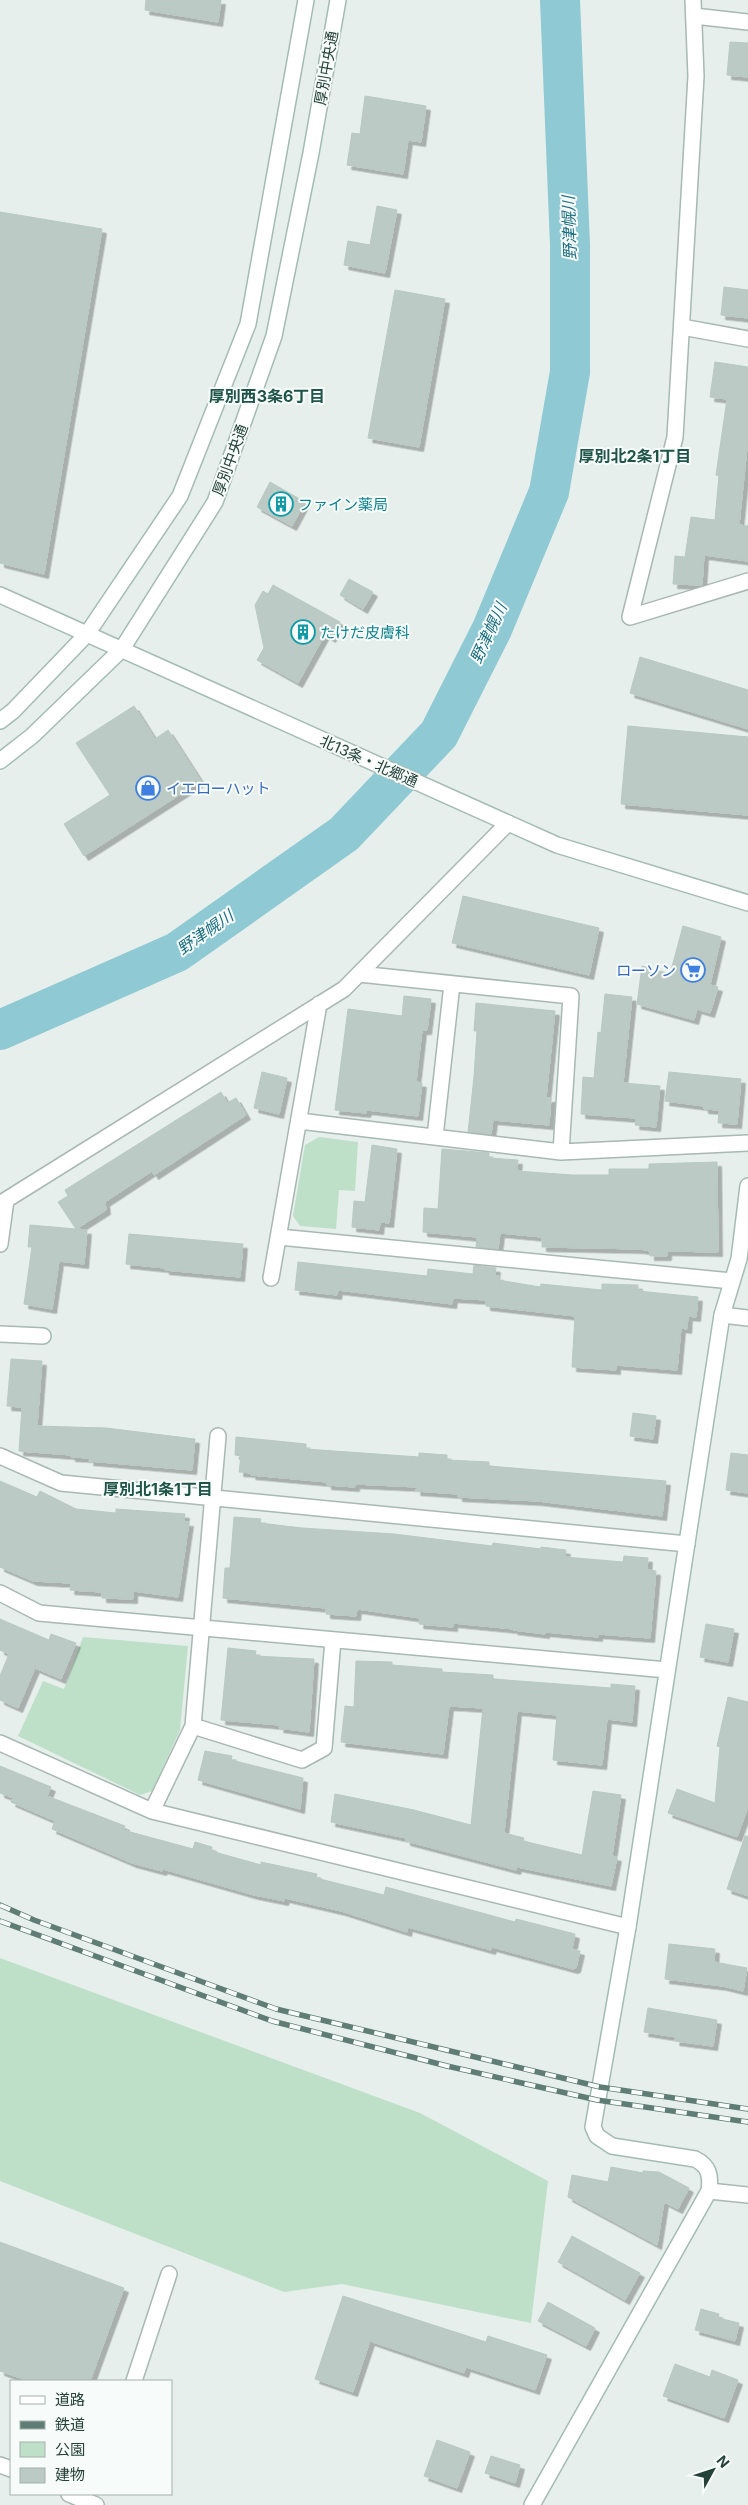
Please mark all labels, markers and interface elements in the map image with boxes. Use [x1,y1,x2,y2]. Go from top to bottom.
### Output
street label: 厚別中央通 [310,29,342,107]
water label: 野津幌川 [558,194,580,260]
district label: 厚別西3条6丁目 [209,386,325,406]
street label: 厚別中央通 [208,422,252,498]
district label: 厚別北2条1丁目 [579,446,691,466]
building icon: ファイン薬局 [268,491,294,517]
place label: ファイン薬局 [298,495,388,514]
water label: 野津幌川 [465,598,511,666]
building icon: たけだ皮膚科 [290,619,316,645]
place label: たけだ皮膚科 [320,623,410,642]
street label: 北13条・北郷通 [317,731,421,791]
shop icon: イエローハット [135,775,161,801]
place label: イエローハット [166,779,271,798]
water label: 野津幌川 [173,904,239,959]
supermarket icon: ローソン [680,957,706,983]
place label: ローソン [616,961,676,980]
district label: 厚別北1条1丁目 [103,1479,213,1499]
legend [10,2380,172,2495]
text: 道路 [55,2390,85,2409]
text: 鉄道 [55,2415,85,2434]
text: 公園 [55,2440,85,2459]
north arrow [688,2445,738,2495]
text: N [713,2452,733,2471]
text: 建物 [55,2465,85,2484]

